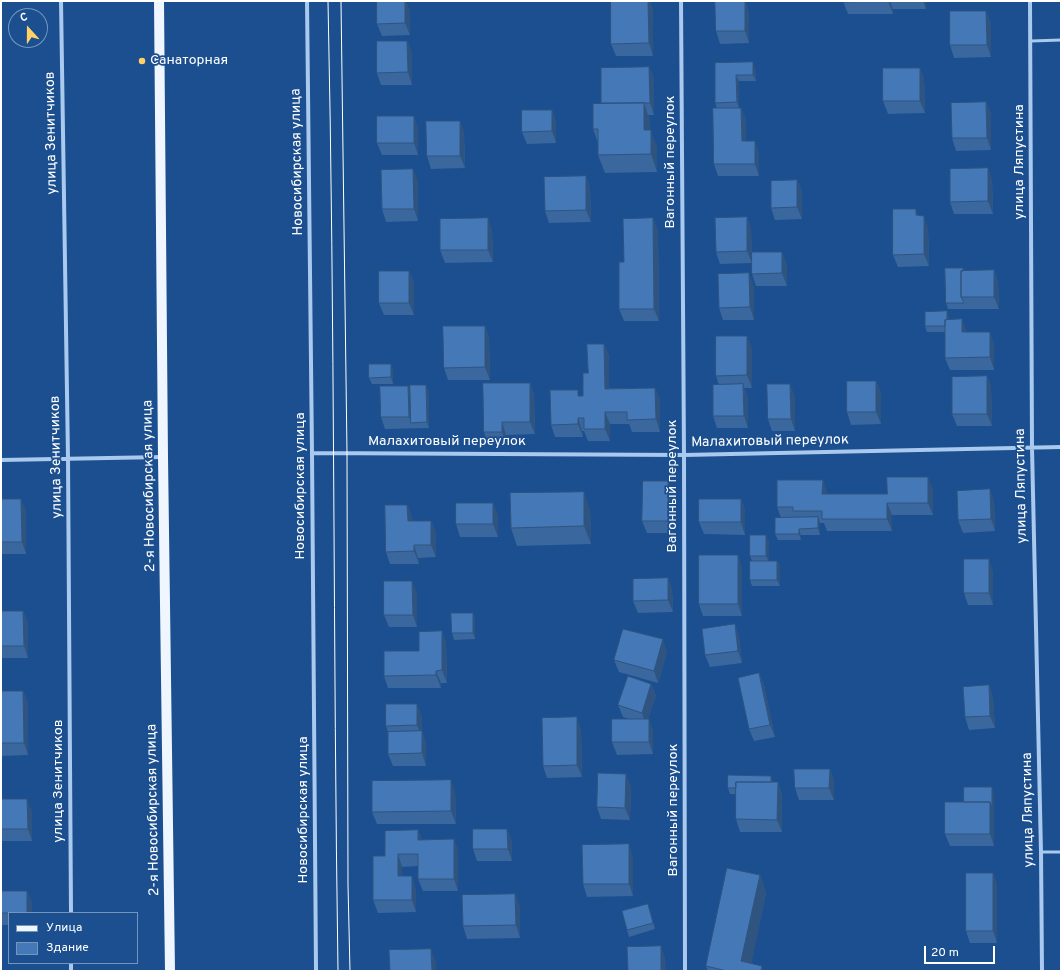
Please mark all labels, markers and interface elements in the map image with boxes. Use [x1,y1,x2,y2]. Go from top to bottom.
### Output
north arrow [8,8,48,48]
text: С [18,10,30,26]
place label: Санаторная [150,53,228,69]
marker: Санаторная [137,56,147,66]
street label: улица Зенитчиков [43,71,61,195]
street label: Новосибирская улица [288,88,308,236]
street label: Вагонный переулок [663,95,679,229]
street label: улица Ляпустина [1012,104,1028,220]
street label: улица Зенитчиков [48,395,66,519]
street label: 2-я Новосибирская улица [140,400,160,572]
street label: Новосибирская улица [293,412,309,560]
street label: Вагонный переулок [665,419,681,553]
street label: улица Ляпустина [1013,428,1031,544]
street label: Малахитовый переулок [691,432,849,452]
street label: Малахитовый переулок [368,434,526,450]
street label: улица Зенитчиков [51,719,67,843]
street label: 2-я Новосибирская улица [144,724,164,896]
street label: Новосибирская улица [296,736,312,884]
street label: Вагонный переулок [666,743,682,877]
street label: улица Ляпустина [1020,752,1038,868]
legend [8,912,138,964]
text: Улица [46,920,82,936]
scale bar [926,938,997,964]
text: Здание [46,940,89,956]
text: 20 m [931,945,959,961]

